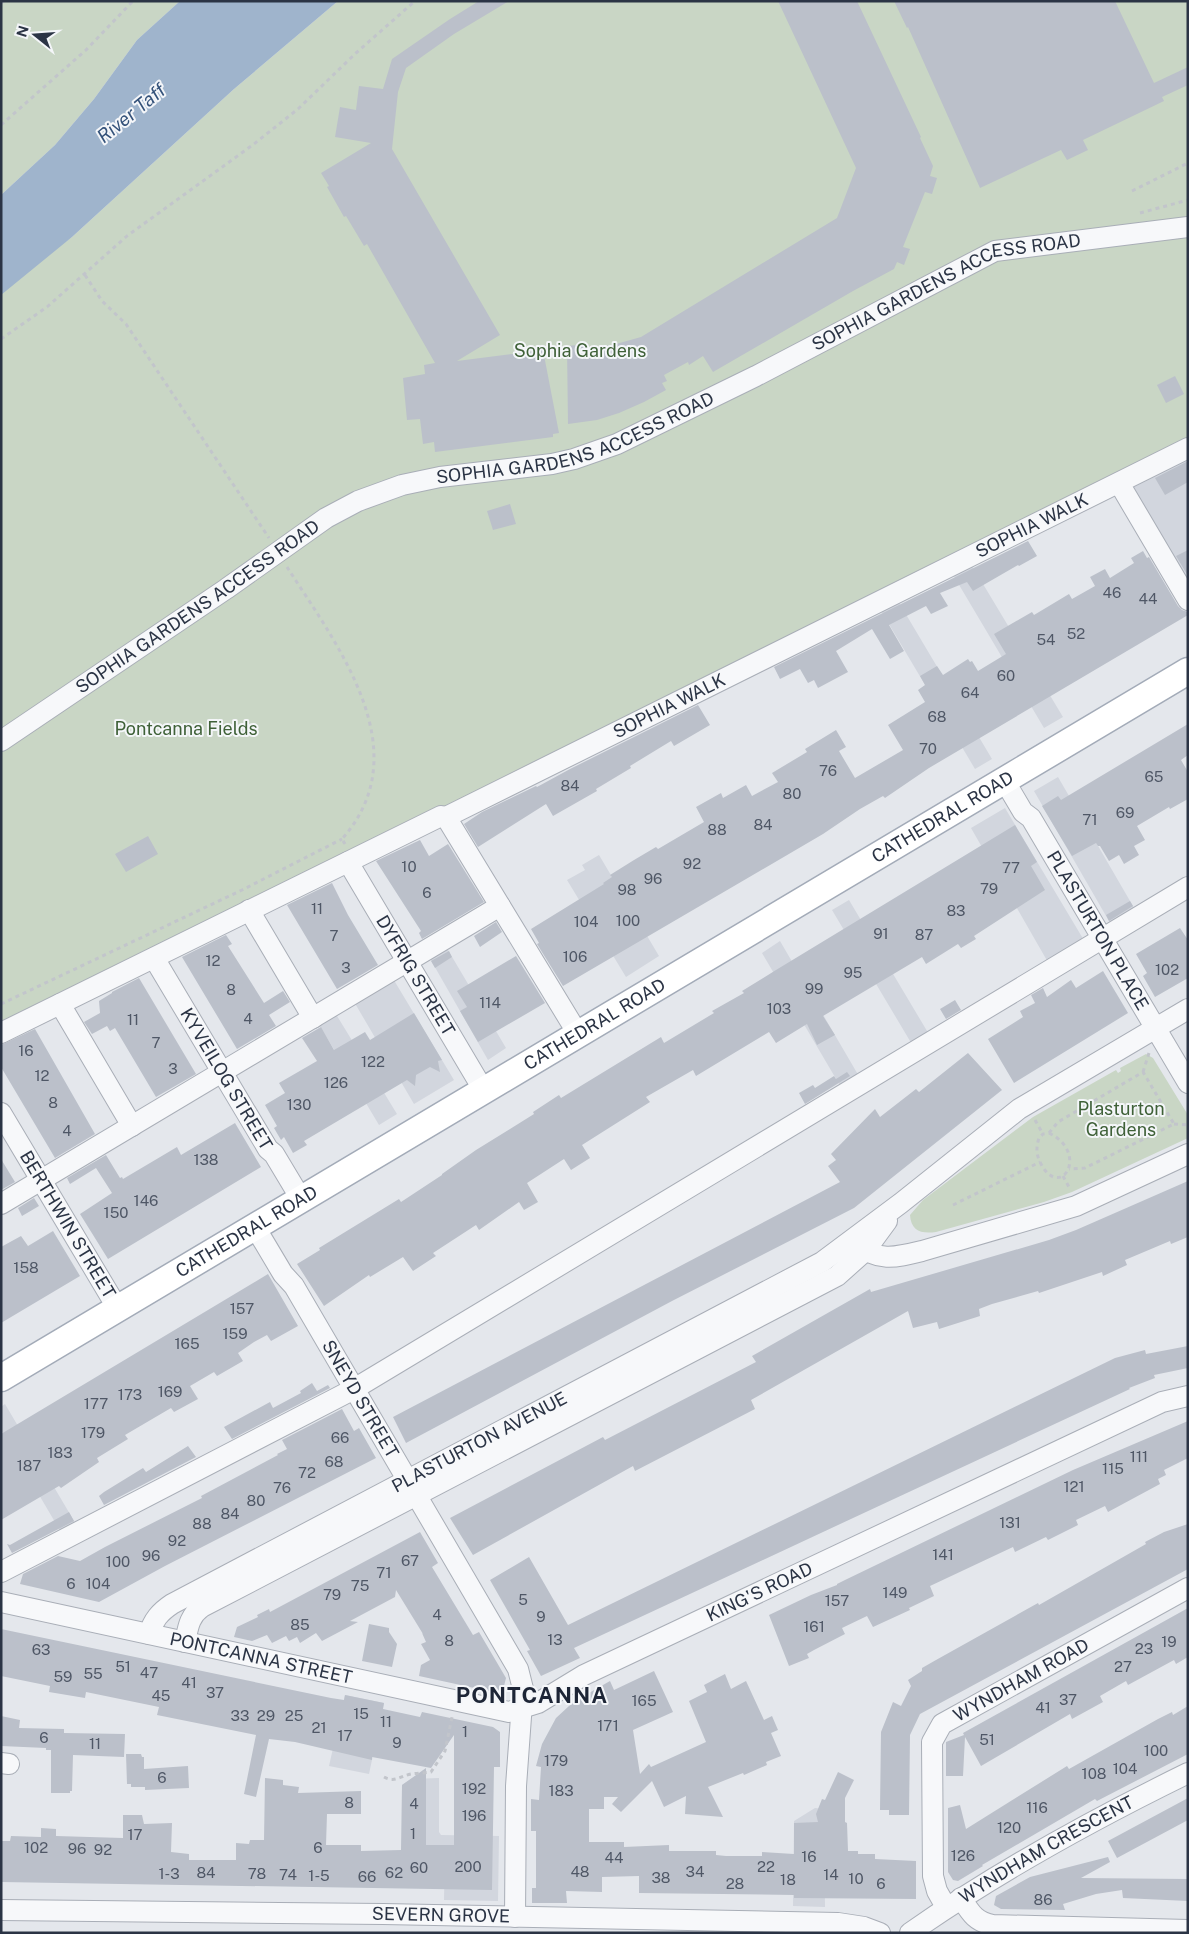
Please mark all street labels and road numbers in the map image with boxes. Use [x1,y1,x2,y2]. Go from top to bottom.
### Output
street label: SOPHIA GARDENS ACCESS ROAD [808,229,1082,355]
street label: SOPHIA GARDENS ACCESS ROAD [435,387,717,487]
street label: SOPHIA WALK [972,488,1091,562]
street label: SOPHIA GARDENS ACCESS ROAD [71,515,323,698]
street label: SOPHIA WALK [609,669,729,742]
street label: CATHEDRAL ROAD [868,766,1017,867]
street label: PLASTURTON PLACE [1043,847,1153,1014]
street label: DYFRIG STREET [372,911,460,1039]
street label: CATHEDRAL ROAD [520,974,669,1074]
street label: KYVEILOG STREET [176,1004,277,1154]
street label: BERTHWIN STREET [16,1147,120,1302]
street label: CATHEDRAL ROAD [172,1181,321,1282]
street label: SNEYD STREET [318,1336,403,1462]
street label: PLASTURTON AVENUE [388,1387,570,1497]
street label: KING'S ROAD [703,1558,816,1626]
street label: PONTCANNA STREET [168,1628,355,1688]
street label: WYNDHAM ROAD [949,1634,1092,1726]
street label: WYNDHAM CRESCENT [955,1791,1137,1907]
street label: SEVERN GROVE [372,1903,510,1927]

